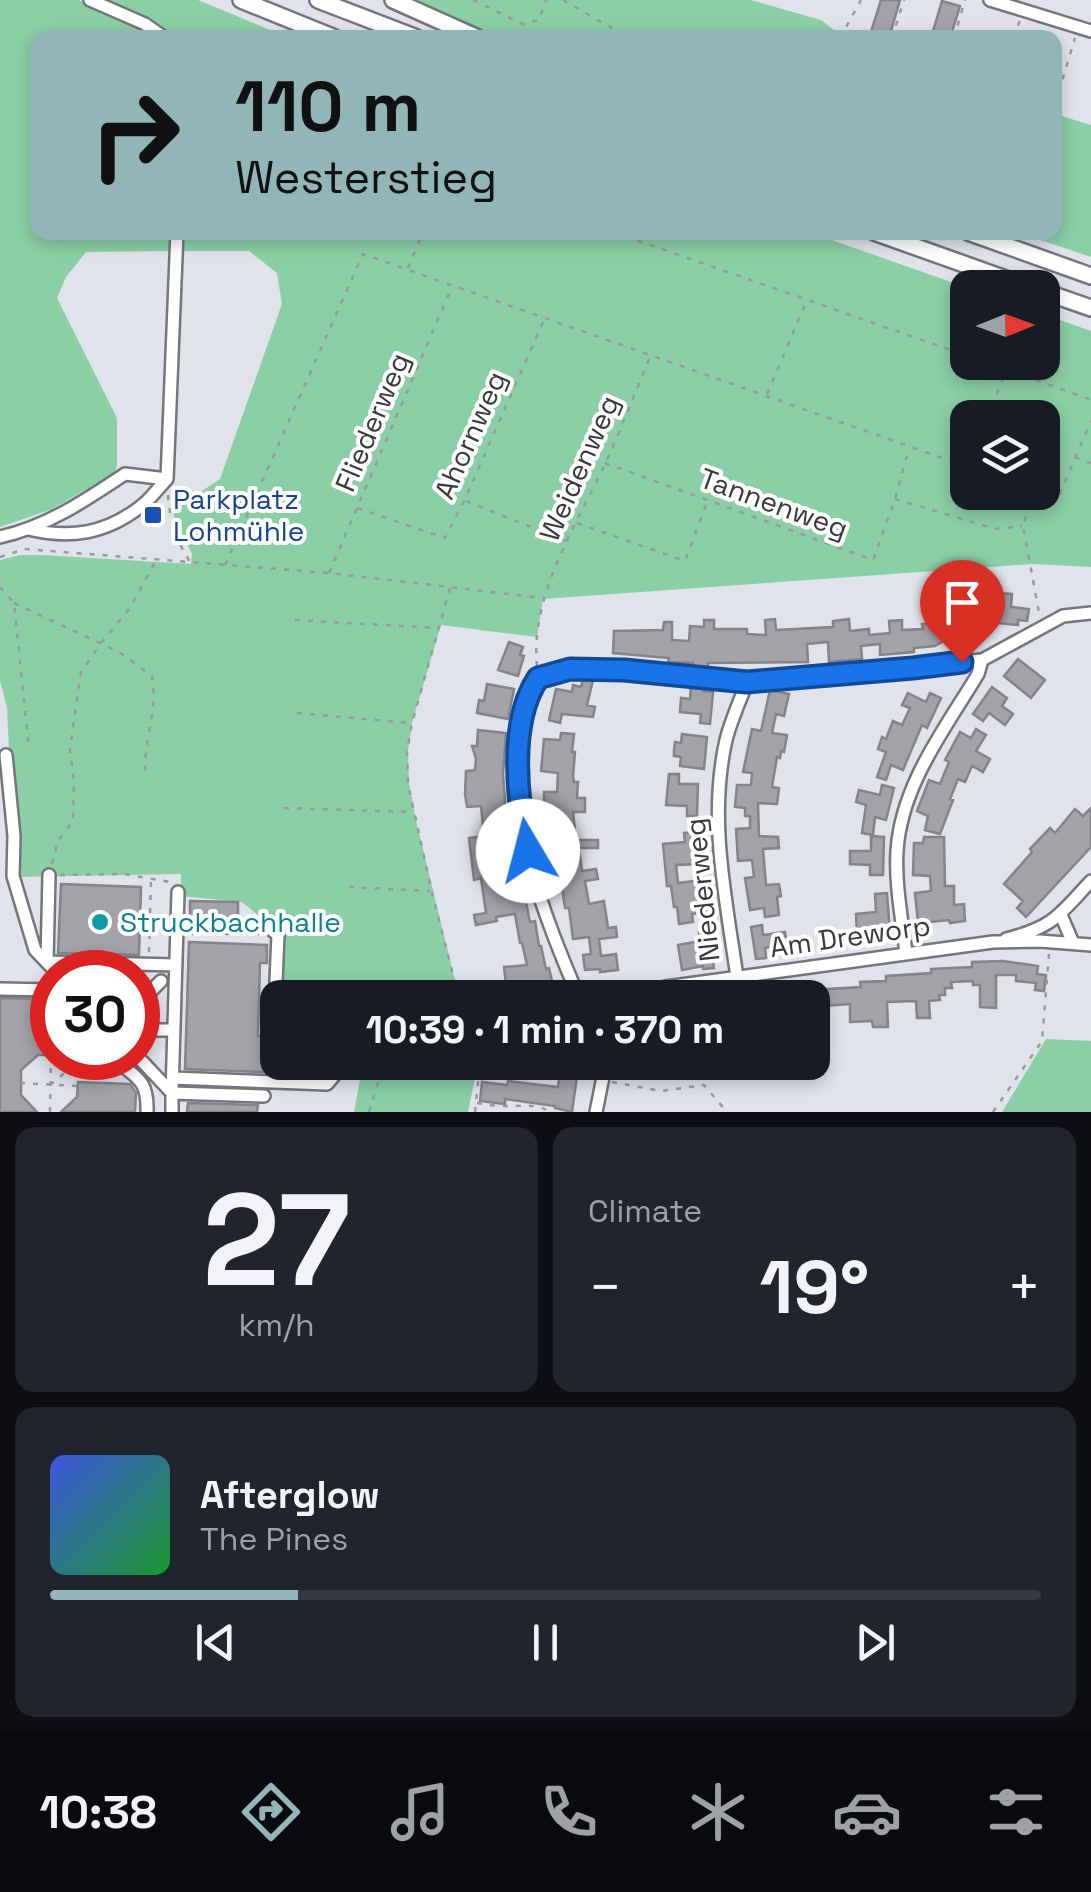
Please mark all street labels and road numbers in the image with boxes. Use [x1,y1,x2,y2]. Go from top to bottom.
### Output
street label: Fliederweg [327,347,417,497]
street label: Ahornweg [426,365,514,505]
street label: Weidenweg [531,389,627,547]
street label: Tannenweg [695,460,853,546]
street label: Niederweg [677,817,727,963]
street label: Am Dreworp [767,907,933,965]

